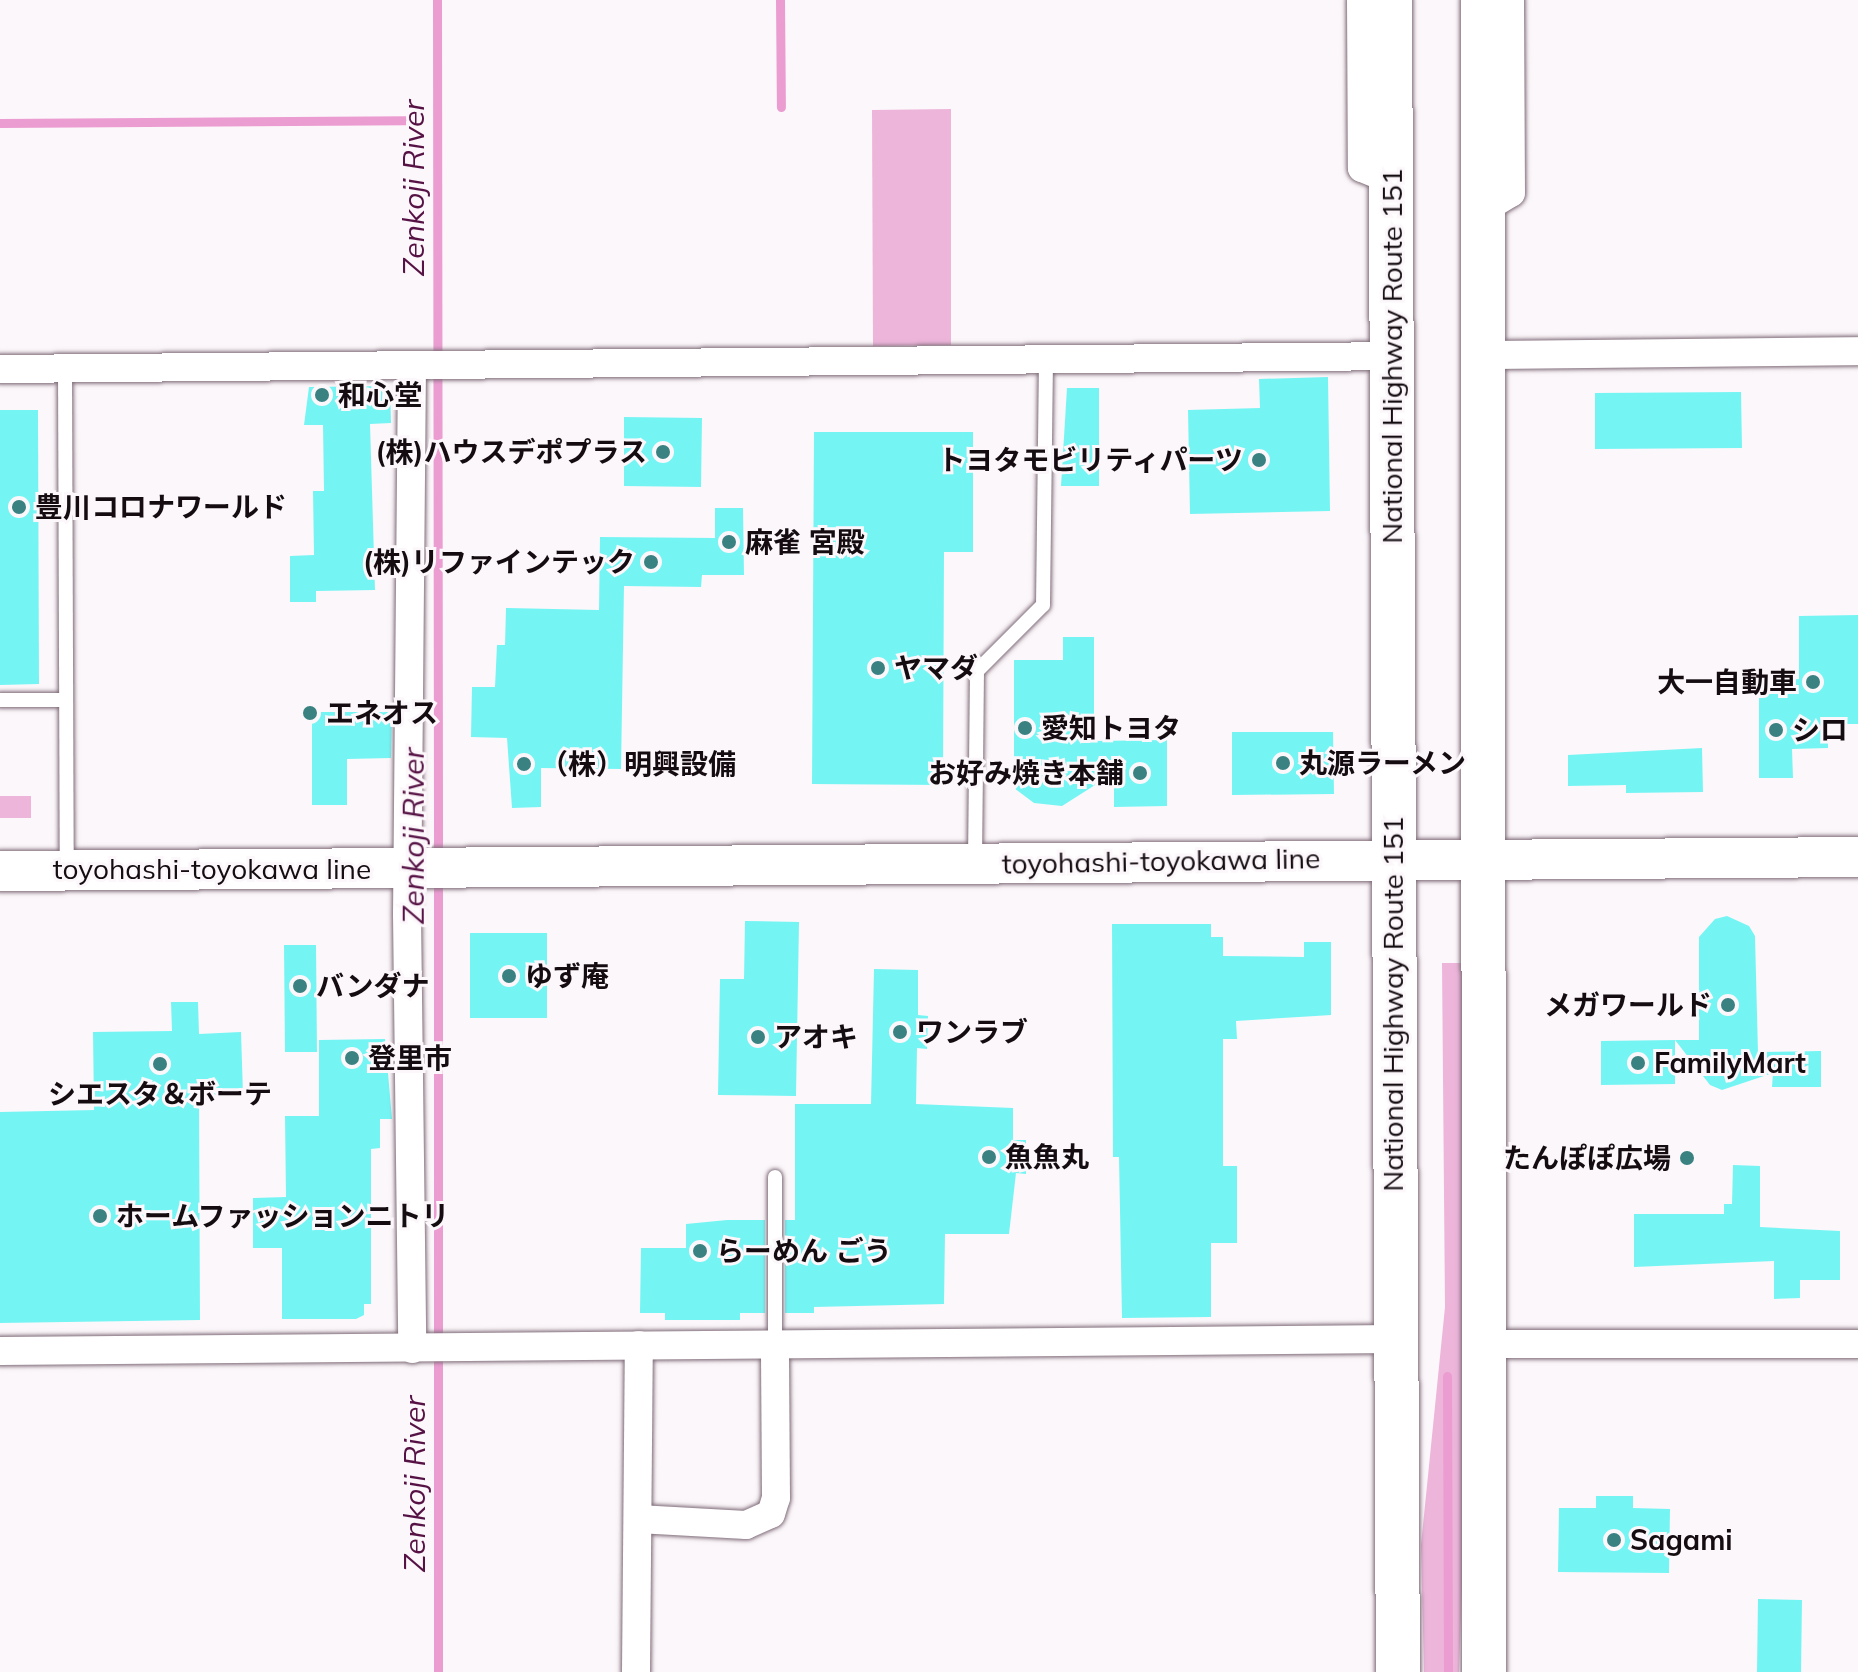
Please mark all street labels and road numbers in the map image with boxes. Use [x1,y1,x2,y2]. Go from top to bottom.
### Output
street label: National Highway Route 151 [1375,168,1409,544]
street label: National Highway Route 151 [1376,816,1410,1192]
street label: toyohashi-toyokawa line [1002,841,1320,881]
street label: toyohashi-toyokawa line [53,852,371,886]

